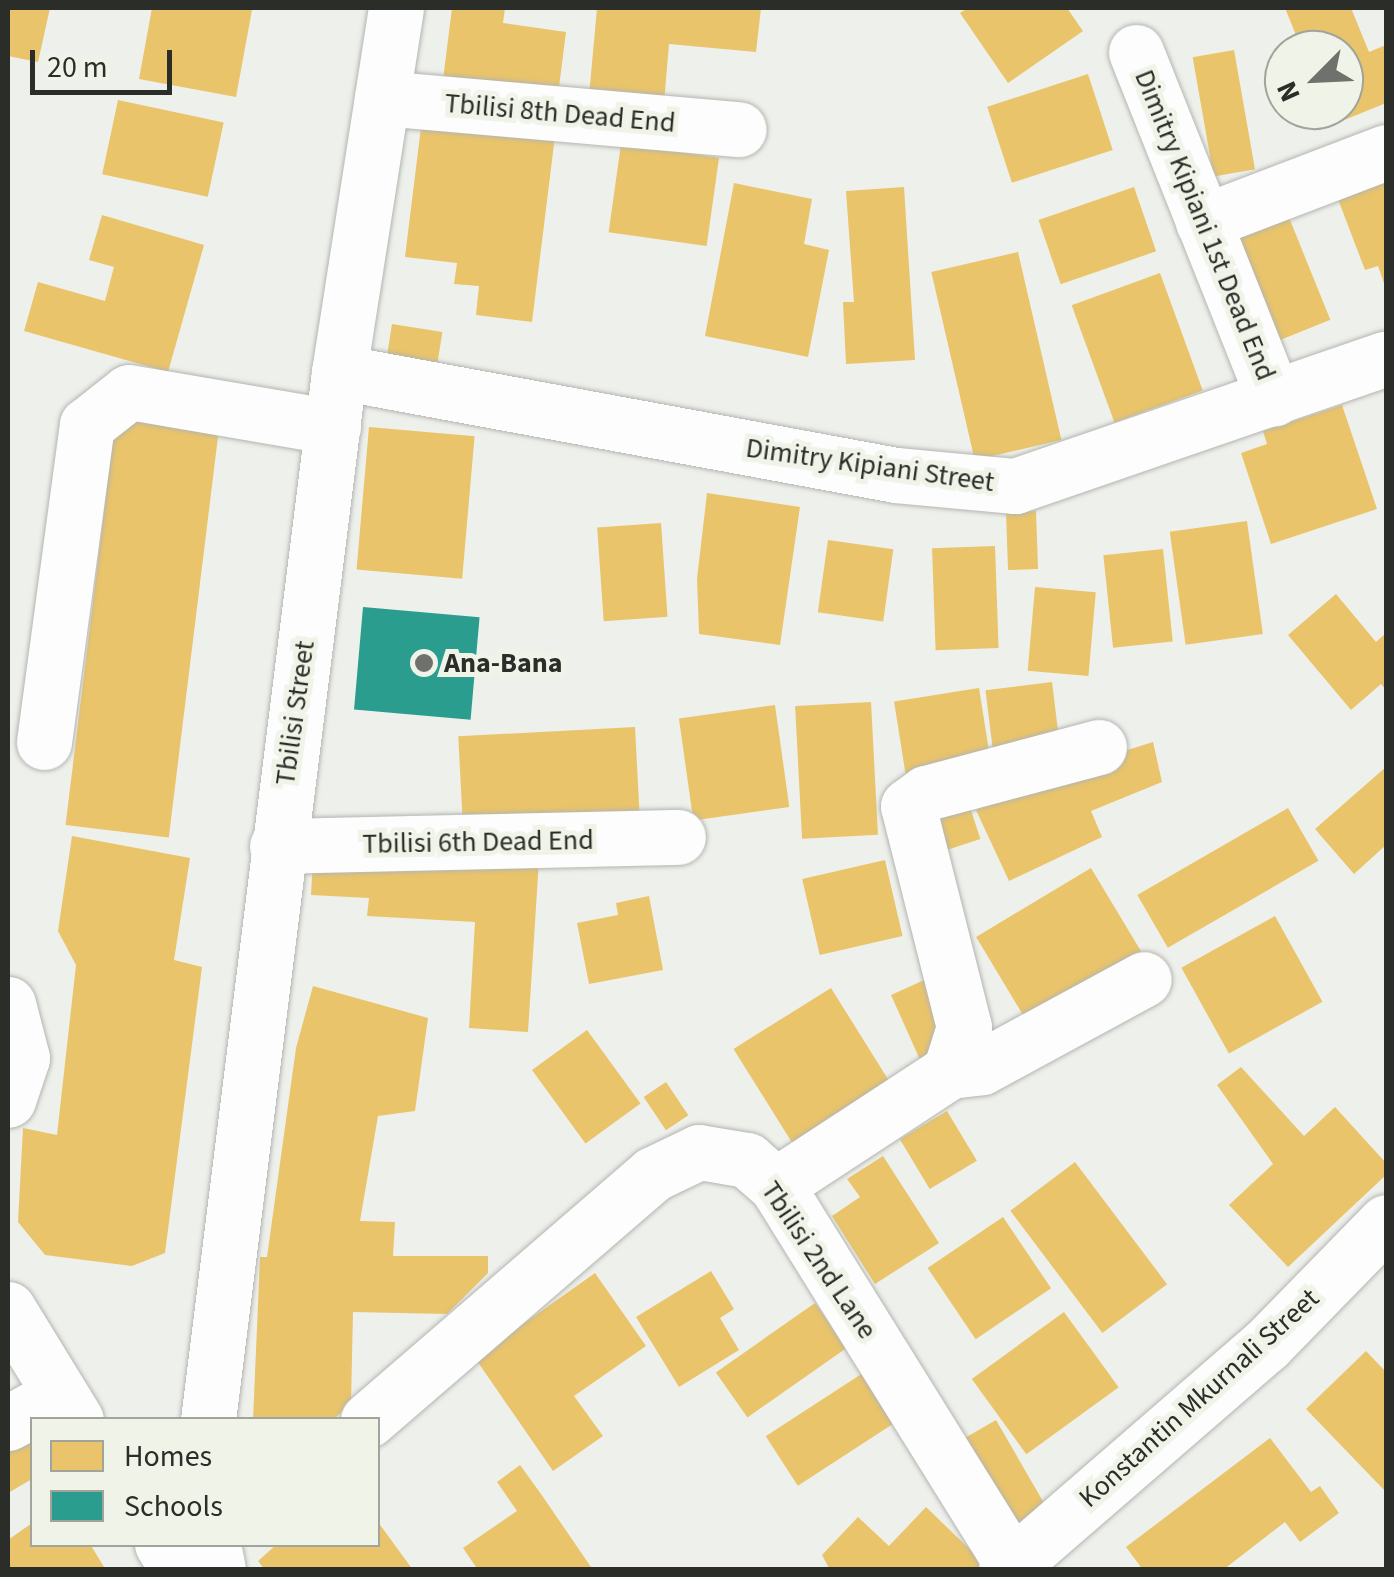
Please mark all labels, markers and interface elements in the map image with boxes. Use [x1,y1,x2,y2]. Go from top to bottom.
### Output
scale bar [35,30,178,92]
north arrow [1264,30,1364,130]
text: 20 m [47,46,108,89]
street label: Dimitry Kipiani 1st Dead End [1127,65,1283,385]
text: N [1266,75,1310,108]
street label: Tbilisi 8th Dead End [443,86,677,140]
street label: Dimitry Kipiani Street [744,431,996,499]
street label: Tbilisi Street [268,638,322,788]
place label: Ana-Bana [444,646,563,680]
marker: Ana-Bana [413,652,435,674]
street label: Tbilisi 6th Dead End [362,823,594,861]
street label: Tbilisi 2nd Lane [754,1175,884,1345]
street label: Konstantin Mkurnali Street [1072,1281,1326,1515]
legend [30,1417,380,1547]
text: Homes [124,1435,212,1478]
text: Schools [124,1485,223,1528]

